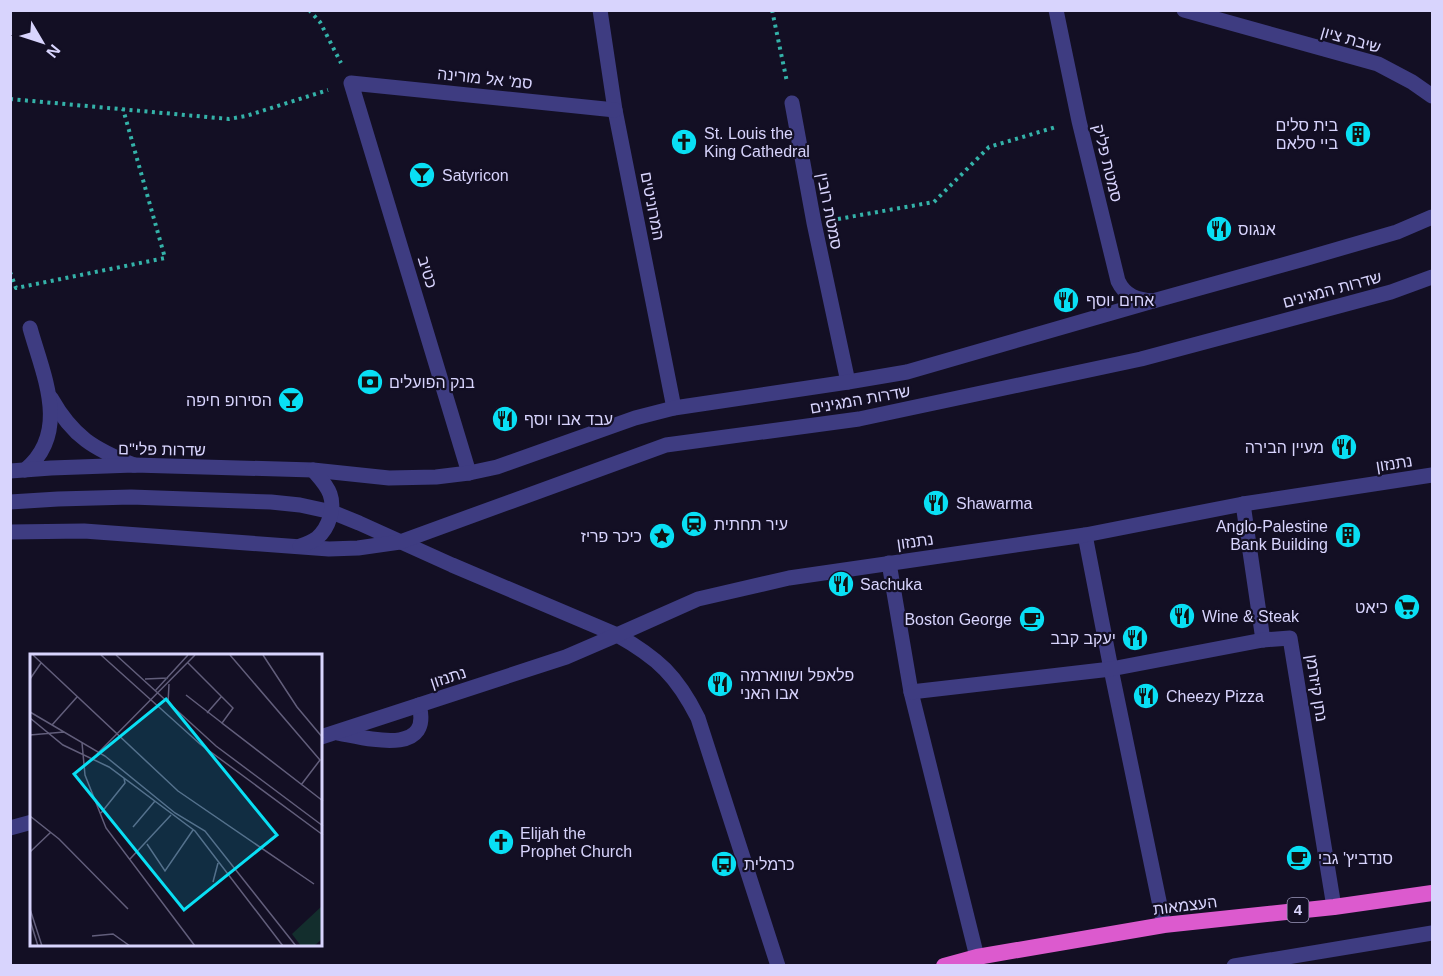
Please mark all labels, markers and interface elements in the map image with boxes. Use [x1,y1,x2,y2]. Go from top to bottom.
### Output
north arrow [12,12,72,72]
street label: שיבת ציון [1319,23,1383,56]
text: N [43,41,64,61]
street label: סמ' אל מורינה [436,65,533,92]
place label: בית סלים ביי סלאם [1275,117,1338,152]
building icon: בית סלים ביי סלאם [1343,119,1373,149]
street label: סמטת פליק [1090,123,1125,204]
place label: St. Louis the King Cathedral [704,125,810,160]
church icon: St. Louis the King Cathedral [669,127,699,157]
bar icon: Satyricon [407,160,437,190]
place label: Satyricon [442,167,509,184]
street label: המרוניטים [638,170,667,242]
street label: סמטת רובין [814,171,845,251]
restaurant icon: אנגוס [1204,214,1234,244]
place label: אנגוס [1238,221,1276,238]
street label: כטיב [415,254,440,290]
street label: שדרות המגינים [1281,268,1383,311]
restaurant icon: אחים יוסף [1051,285,1081,315]
place label: אחים יוסף [1086,292,1154,309]
bank icon: בנק הפועלים [355,367,385,397]
place label: בנק הפועלים [389,374,475,391]
street label: שדרות המגינים [809,382,912,417]
bar icon: הסירופ חיפה [276,385,306,415]
place label: הסירופ חיפה [186,392,272,409]
restaurant icon: עבד אבו יוסף [490,404,520,434]
place label: עבד אבו יוסף [524,411,613,428]
restaurant icon: מעיין הבירה [1329,432,1359,462]
place label: מעיין הבירה [1245,439,1324,456]
street label: שדרות פלי"ם [118,440,206,459]
street label: נתנזון [1374,452,1414,475]
restaurant icon: Shawarma [921,488,951,518]
place label: Shawarma [956,495,1033,512]
station icon: עיר תחתית [679,509,709,539]
place label: עיר תחתית [714,516,788,533]
place label: Anglo-Palestine Bank Building [1216,518,1328,553]
building icon: Anglo-Palestine Bank Building [1333,520,1363,550]
place icon: כיכר פריז [647,521,677,551]
place label: כיכר פריז [581,528,642,545]
street label: נתנזון [896,531,935,552]
restaurant icon: Sachuka [826,569,856,599]
place label: Sachuka [860,576,922,593]
supermarket icon: כיאט [1392,592,1422,622]
place label: כיאט [1355,599,1388,616]
restaurant icon: Wine & Steak [1167,601,1197,631]
cafe icon: Boston George [1017,604,1047,634]
place label: Wine & Steak [1202,608,1300,625]
place label: Boston George [904,611,1012,628]
restaurant icon: יעקב קבב [1120,623,1150,653]
place label: יעקב קבב [1051,630,1116,647]
street label: נתן קיזרמן [1303,653,1330,723]
inset map [30,654,322,946]
street label: נתנזון [428,664,468,691]
place label: פלאפל ושווארמה אבו האני [740,667,854,702]
restaurant icon: פלאפל ושווארמה אבו האני [705,669,735,699]
restaurant icon: Cheezy Pizza [1131,681,1161,711]
place label: Cheezy Pizza [1166,688,1264,705]
place label: Elijah the Prophet Church [520,825,632,860]
church icon: Elijah the Prophet Church [486,827,516,857]
cafe icon: סנדביץ' גבי [1284,843,1314,873]
bus stop icon: כרמלית [709,849,739,879]
place label: סנדביץ' גבי [1318,850,1393,867]
place label: כרמלית [744,856,795,873]
street label: העצמאות [1152,893,1218,918]
road number: 4 [1288,898,1308,922]

